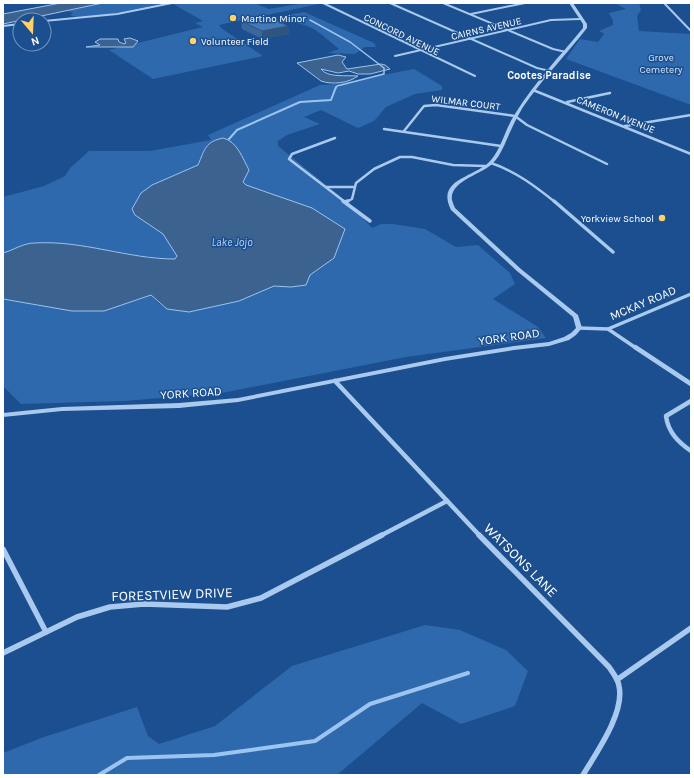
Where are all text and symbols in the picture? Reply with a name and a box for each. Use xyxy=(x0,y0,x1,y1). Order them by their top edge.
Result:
street label: CONCORD AVENUE xyxy=(362,11,441,58)
north arrow xyxy=(12,12,52,52)
marker: Martino Minor xyxy=(228,13,238,23)
place label: Martino Minor xyxy=(241,13,306,25)
street label: CAIRNS AVENUE xyxy=(450,15,523,43)
text: N xyxy=(29,34,41,48)
marker: Volunteer Field xyxy=(188,36,198,46)
place label: Volunteer Field xyxy=(201,36,269,48)
park label: Grove Cemetery xyxy=(640,52,683,76)
district label: Cootes Paradise xyxy=(507,69,591,82)
street label: WILMAR COURT xyxy=(431,93,501,113)
street label: CAMERON AVENUE xyxy=(575,94,657,136)
place label: Yorkview School xyxy=(581,213,654,225)
marker: Yorkview School xyxy=(657,213,667,223)
water label: Lake Jojo xyxy=(211,236,253,249)
street label: MCKAY ROAD xyxy=(608,283,678,323)
street label: YORK ROAD xyxy=(478,326,541,348)
street label: YORK ROAD xyxy=(160,384,222,402)
street label: WATSONS LANE xyxy=(480,520,561,601)
street label: FORESTVIEW DRIVE xyxy=(111,584,233,605)

